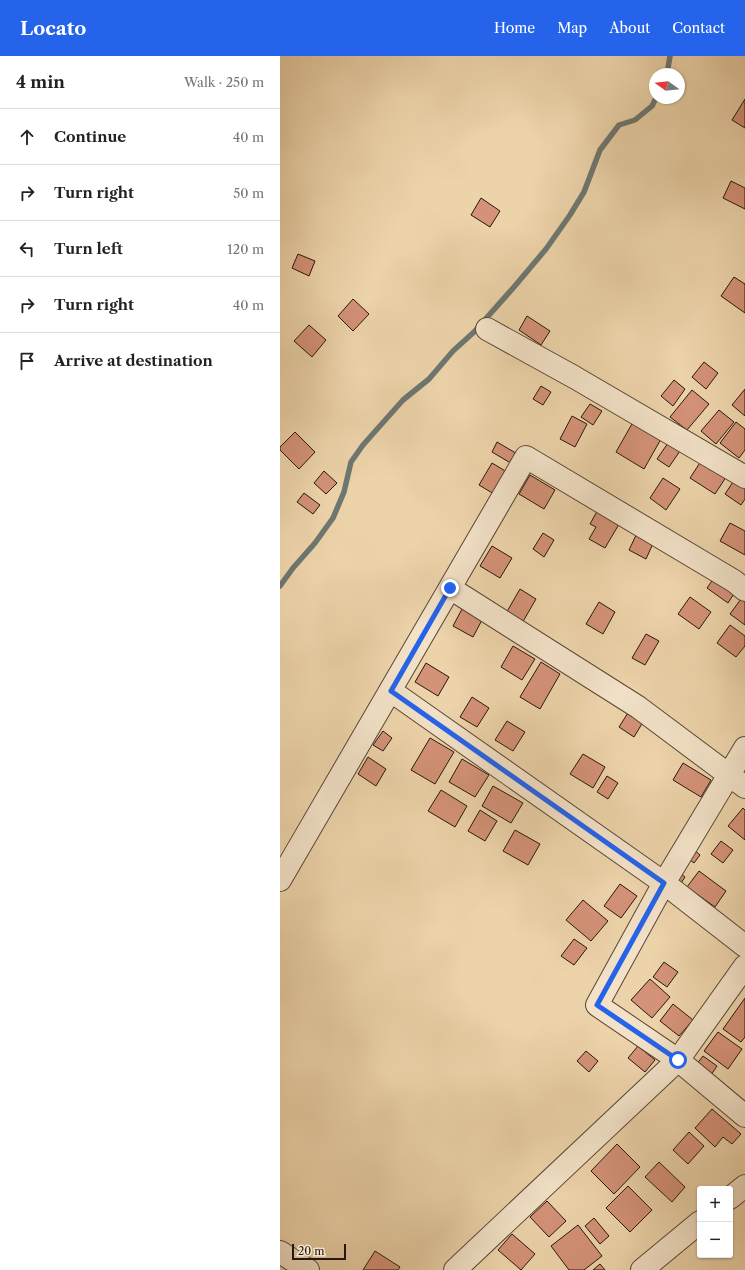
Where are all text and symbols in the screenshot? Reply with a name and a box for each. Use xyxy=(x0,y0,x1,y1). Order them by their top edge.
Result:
text: Locato xyxy=(20,17,86,40)
text: Home xyxy=(494,19,535,37)
text: Map xyxy=(557,19,587,37)
text: About xyxy=(609,19,650,37)
text: Contact xyxy=(672,19,725,37)
north arrow xyxy=(649,68,685,104)
text: 4 min xyxy=(16,72,65,92)
text: Walk · 250 m xyxy=(184,74,264,90)
icon: ahead xyxy=(16,126,38,148)
text: Continue xyxy=(54,127,126,146)
text: 40 m xyxy=(233,129,264,145)
icon: right xyxy=(16,182,38,204)
text: Turn right xyxy=(54,183,134,202)
text: 50 m xyxy=(233,185,264,201)
icon: left xyxy=(16,238,38,260)
text: Turn left xyxy=(54,239,123,258)
text: 120 m xyxy=(227,241,264,257)
icon: right xyxy=(16,294,38,316)
text: Turn right xyxy=(54,295,134,314)
text: 40 m xyxy=(233,297,264,313)
icon: arrive xyxy=(16,350,38,372)
text: Arrive at destination xyxy=(54,351,213,370)
route end xyxy=(441,579,459,597)
route start xyxy=(669,1051,687,1069)
map controls xyxy=(697,1186,733,1258)
button: + xyxy=(697,1186,733,1222)
button: − xyxy=(697,1222,733,1258)
scale bar xyxy=(292,1242,346,1261)
text: 20 m xyxy=(298,1244,324,1258)

